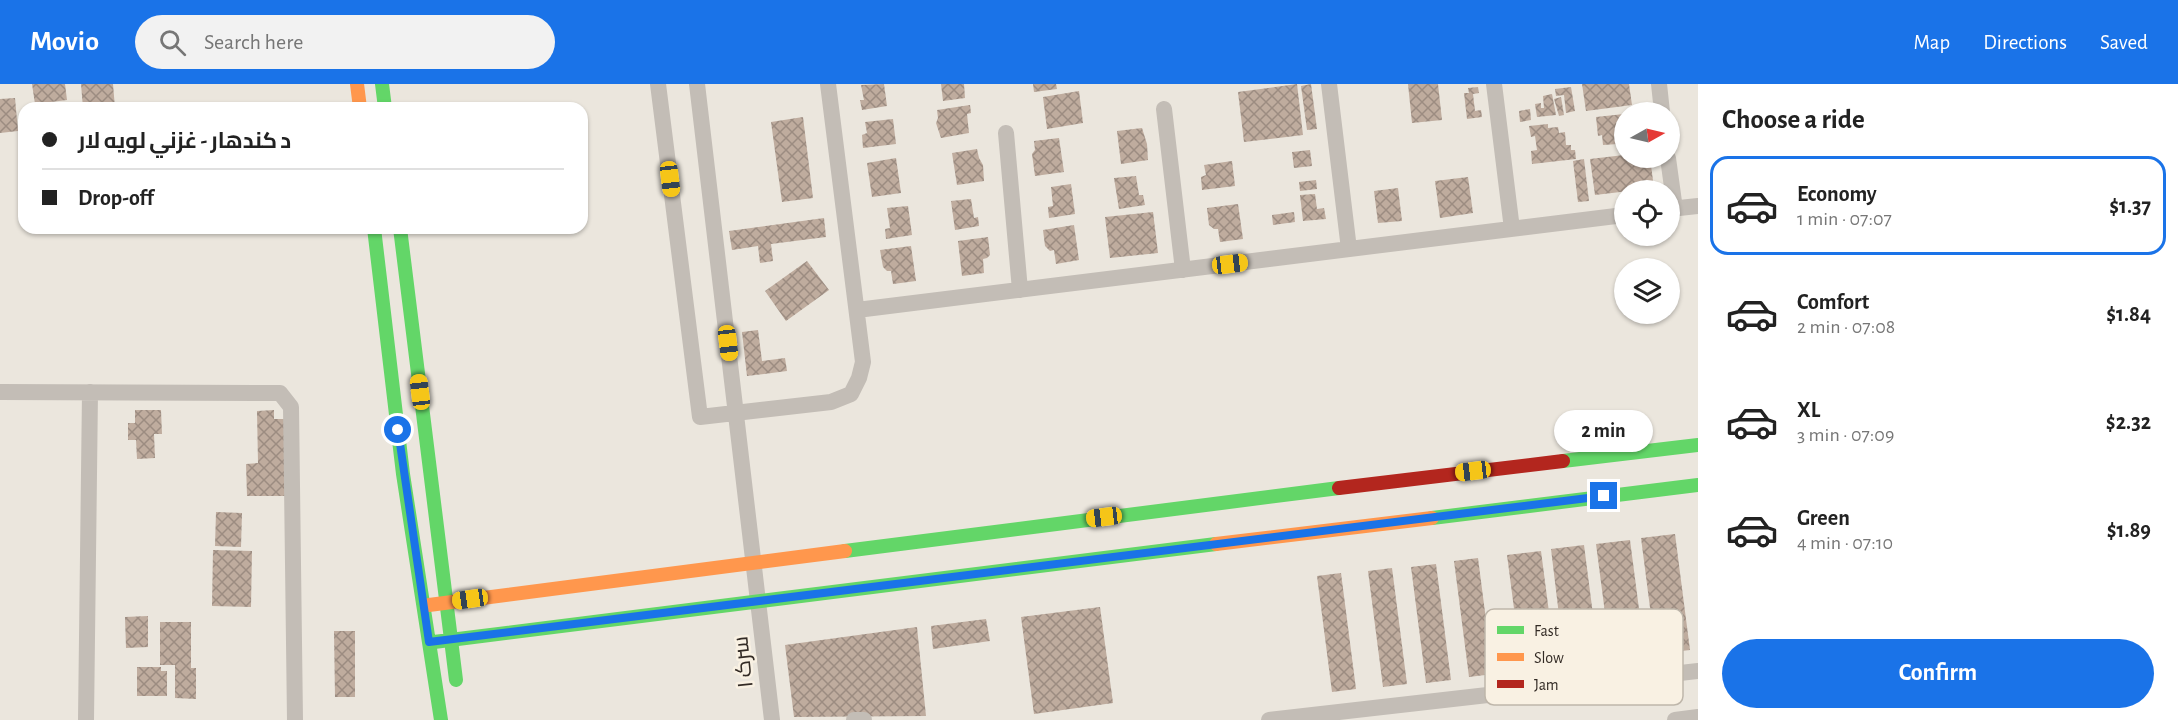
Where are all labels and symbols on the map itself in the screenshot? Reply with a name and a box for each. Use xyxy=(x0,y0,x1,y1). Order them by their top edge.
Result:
north arrow xyxy=(1614,102,1680,168)
car xyxy=(659,160,681,198)
car xyxy=(1211,253,1249,275)
car xyxy=(717,324,739,362)
car xyxy=(409,373,431,411)
callout: 2 min xyxy=(1554,409,1654,451)
route start xyxy=(384,416,411,443)
car xyxy=(1454,460,1492,482)
route end xyxy=(1590,482,1617,509)
car xyxy=(1085,506,1123,528)
car xyxy=(451,588,489,610)
legend xyxy=(1485,609,1683,705)
text: Fast xyxy=(1534,623,1559,639)
street label: سرک ۱ xyxy=(729,635,758,689)
text: Slow xyxy=(1534,650,1564,666)
text: Jam xyxy=(1534,677,1559,693)

